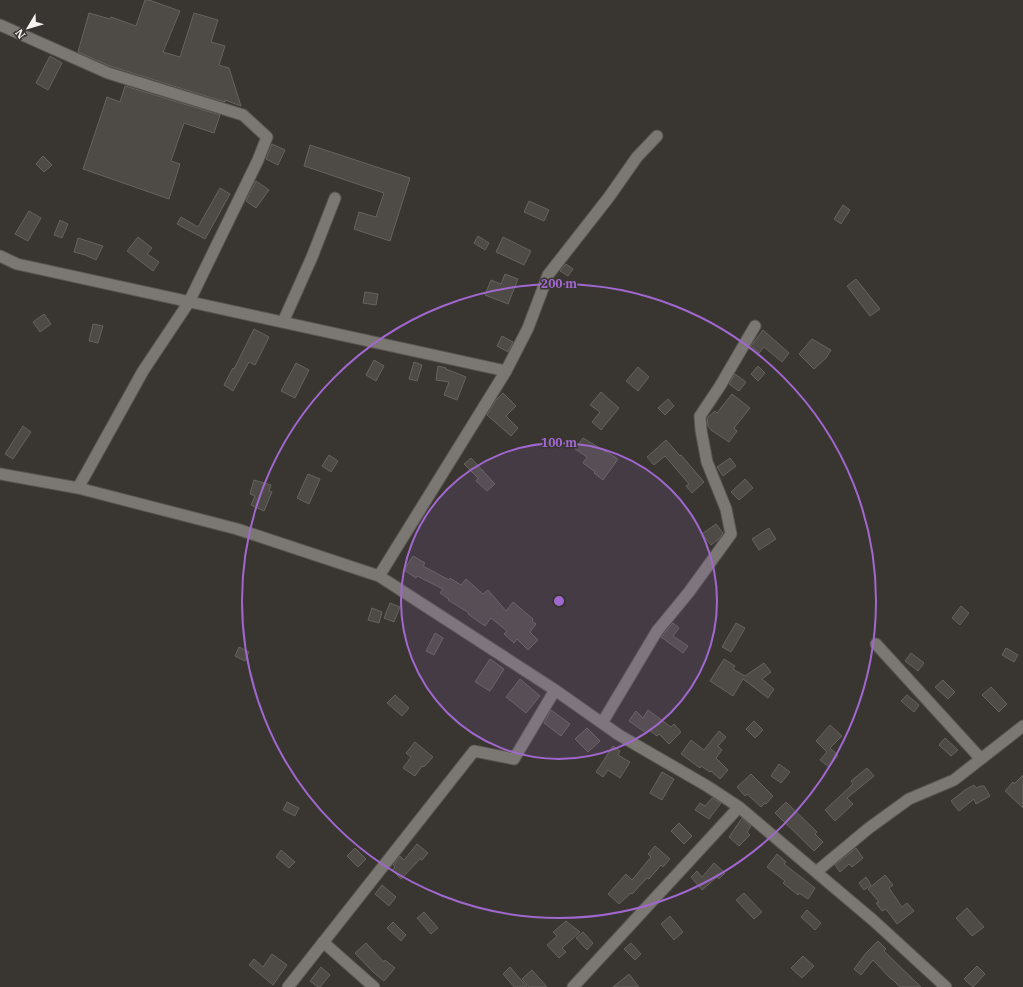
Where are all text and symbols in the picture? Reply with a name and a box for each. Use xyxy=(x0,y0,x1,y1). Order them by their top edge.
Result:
north arrow xyxy=(8,8,48,48)
text: N xyxy=(12,26,28,42)
text: 200 m xyxy=(541,276,577,291)
text: 100 m xyxy=(541,435,577,450)
centre of rings xyxy=(552,594,566,608)

